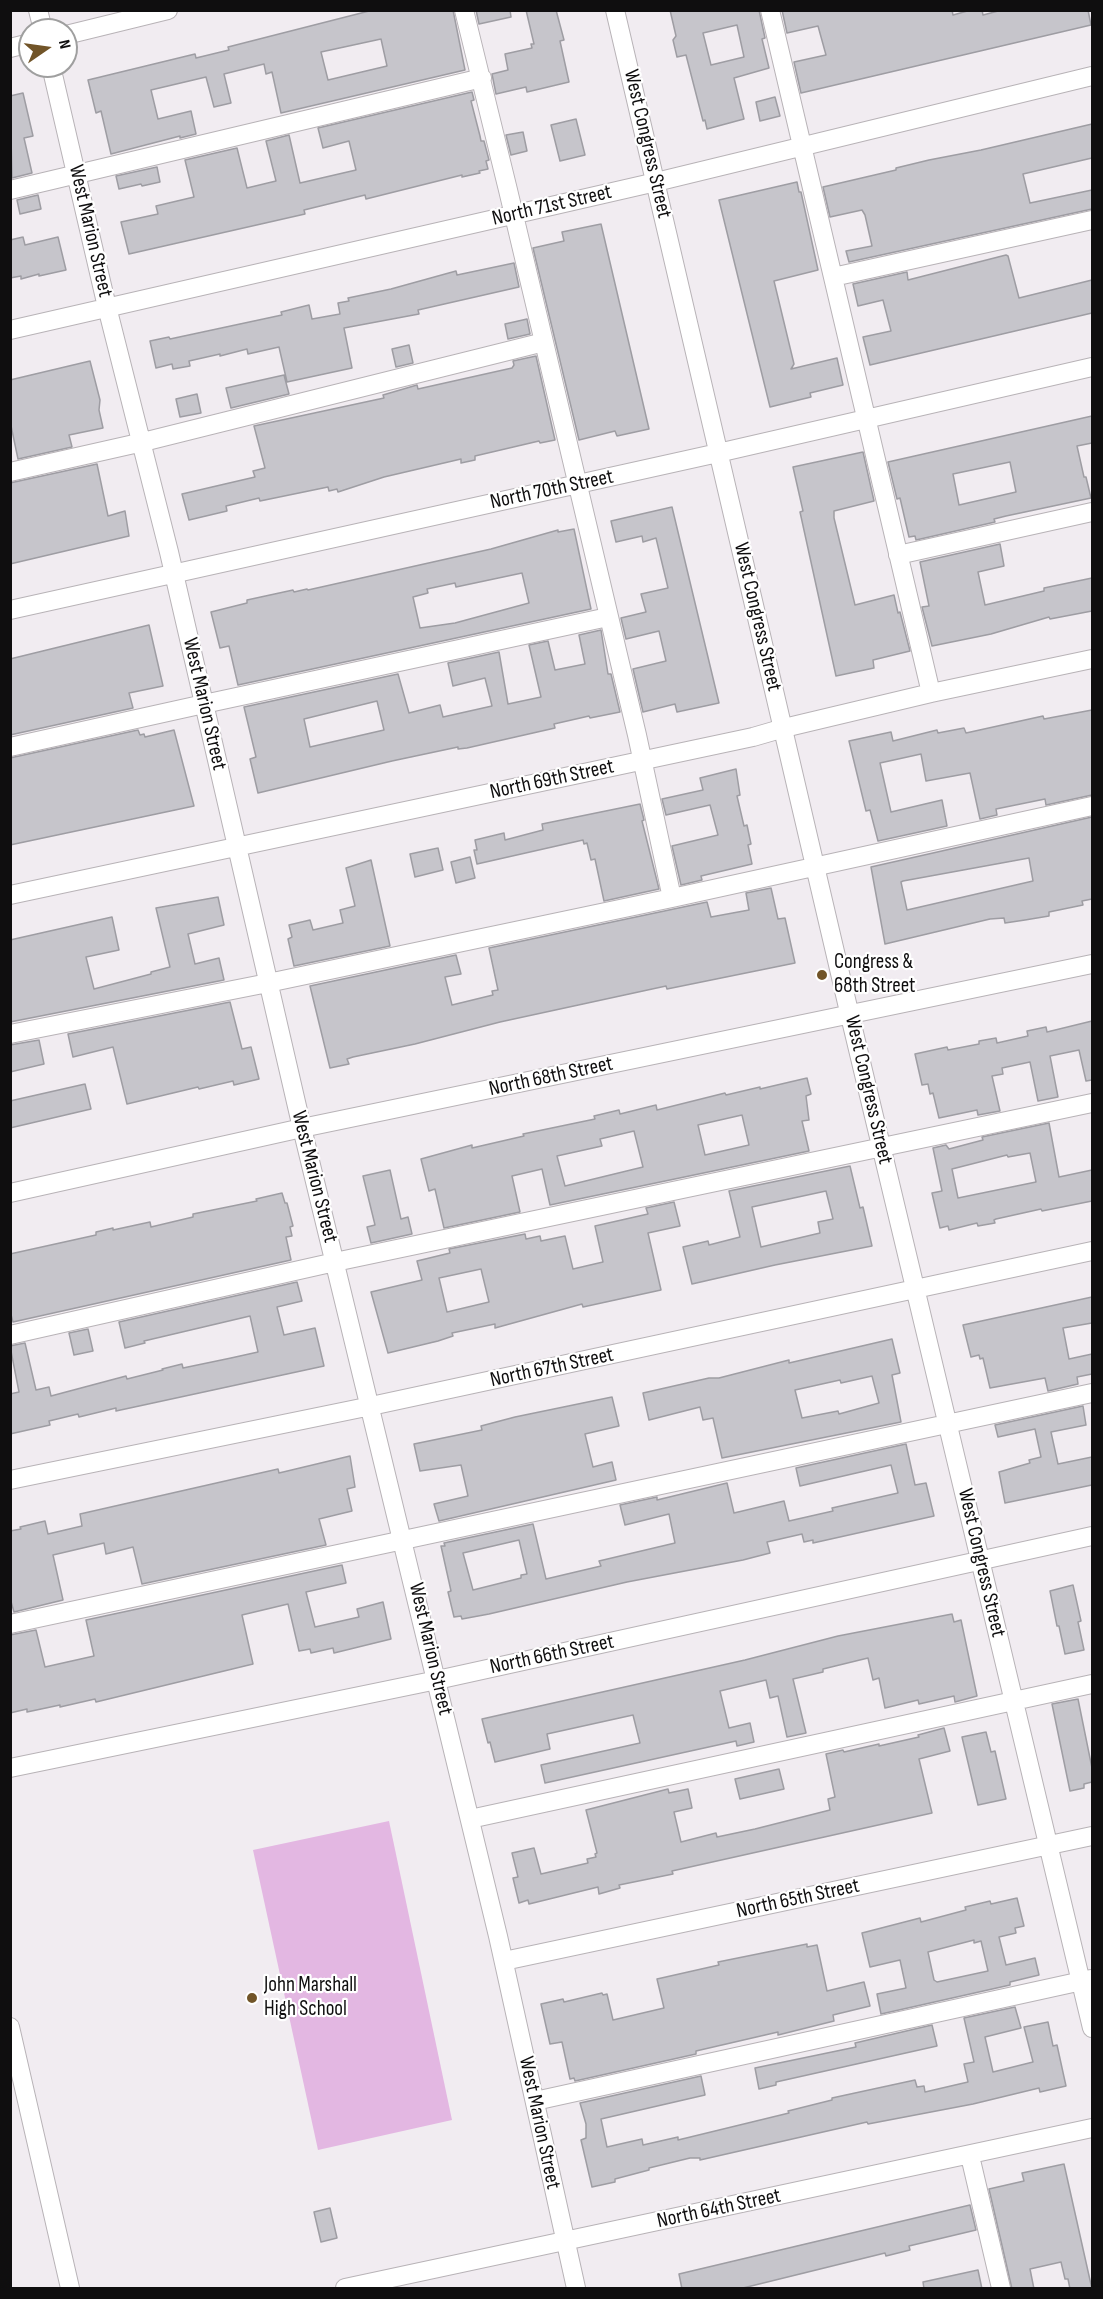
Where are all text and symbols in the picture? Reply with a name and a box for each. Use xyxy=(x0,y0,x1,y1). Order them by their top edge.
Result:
north arrow xyxy=(18,18,78,78)
text: N xyxy=(54,38,74,51)
street label: West Congress Street xyxy=(618,67,676,221)
street label: West Marion Street xyxy=(63,162,117,300)
street label: North 71st Street xyxy=(490,180,614,232)
street label: North 70th Street xyxy=(488,465,616,515)
street label: West Congress Street xyxy=(728,540,786,694)
street label: West Marion Street xyxy=(177,635,231,773)
street label: North 69th Street xyxy=(488,755,616,805)
place label: Congress & 68th Street xyxy=(834,950,915,1000)
marker: Congress & 68th Street xyxy=(815,968,829,982)
street label: West Congress Street xyxy=(839,1013,897,1167)
street label: North 68th Street xyxy=(487,1052,615,1102)
street label: West Marion Street xyxy=(285,1109,343,1245)
street label: North 67th Street xyxy=(488,1343,616,1393)
street label: West Congress Street xyxy=(952,1486,1010,1640)
street label: West Marion Street xyxy=(403,1580,457,1718)
street label: North 66th Street xyxy=(488,1630,616,1680)
street label: North 65th Street xyxy=(734,1874,862,1924)
place label: John Marshall High School xyxy=(264,1973,357,2023)
marker: John Marshall High School xyxy=(245,1991,259,2005)
street label: West Marion Street xyxy=(513,2054,565,2192)
street label: North 64th Street xyxy=(655,2184,783,2234)

